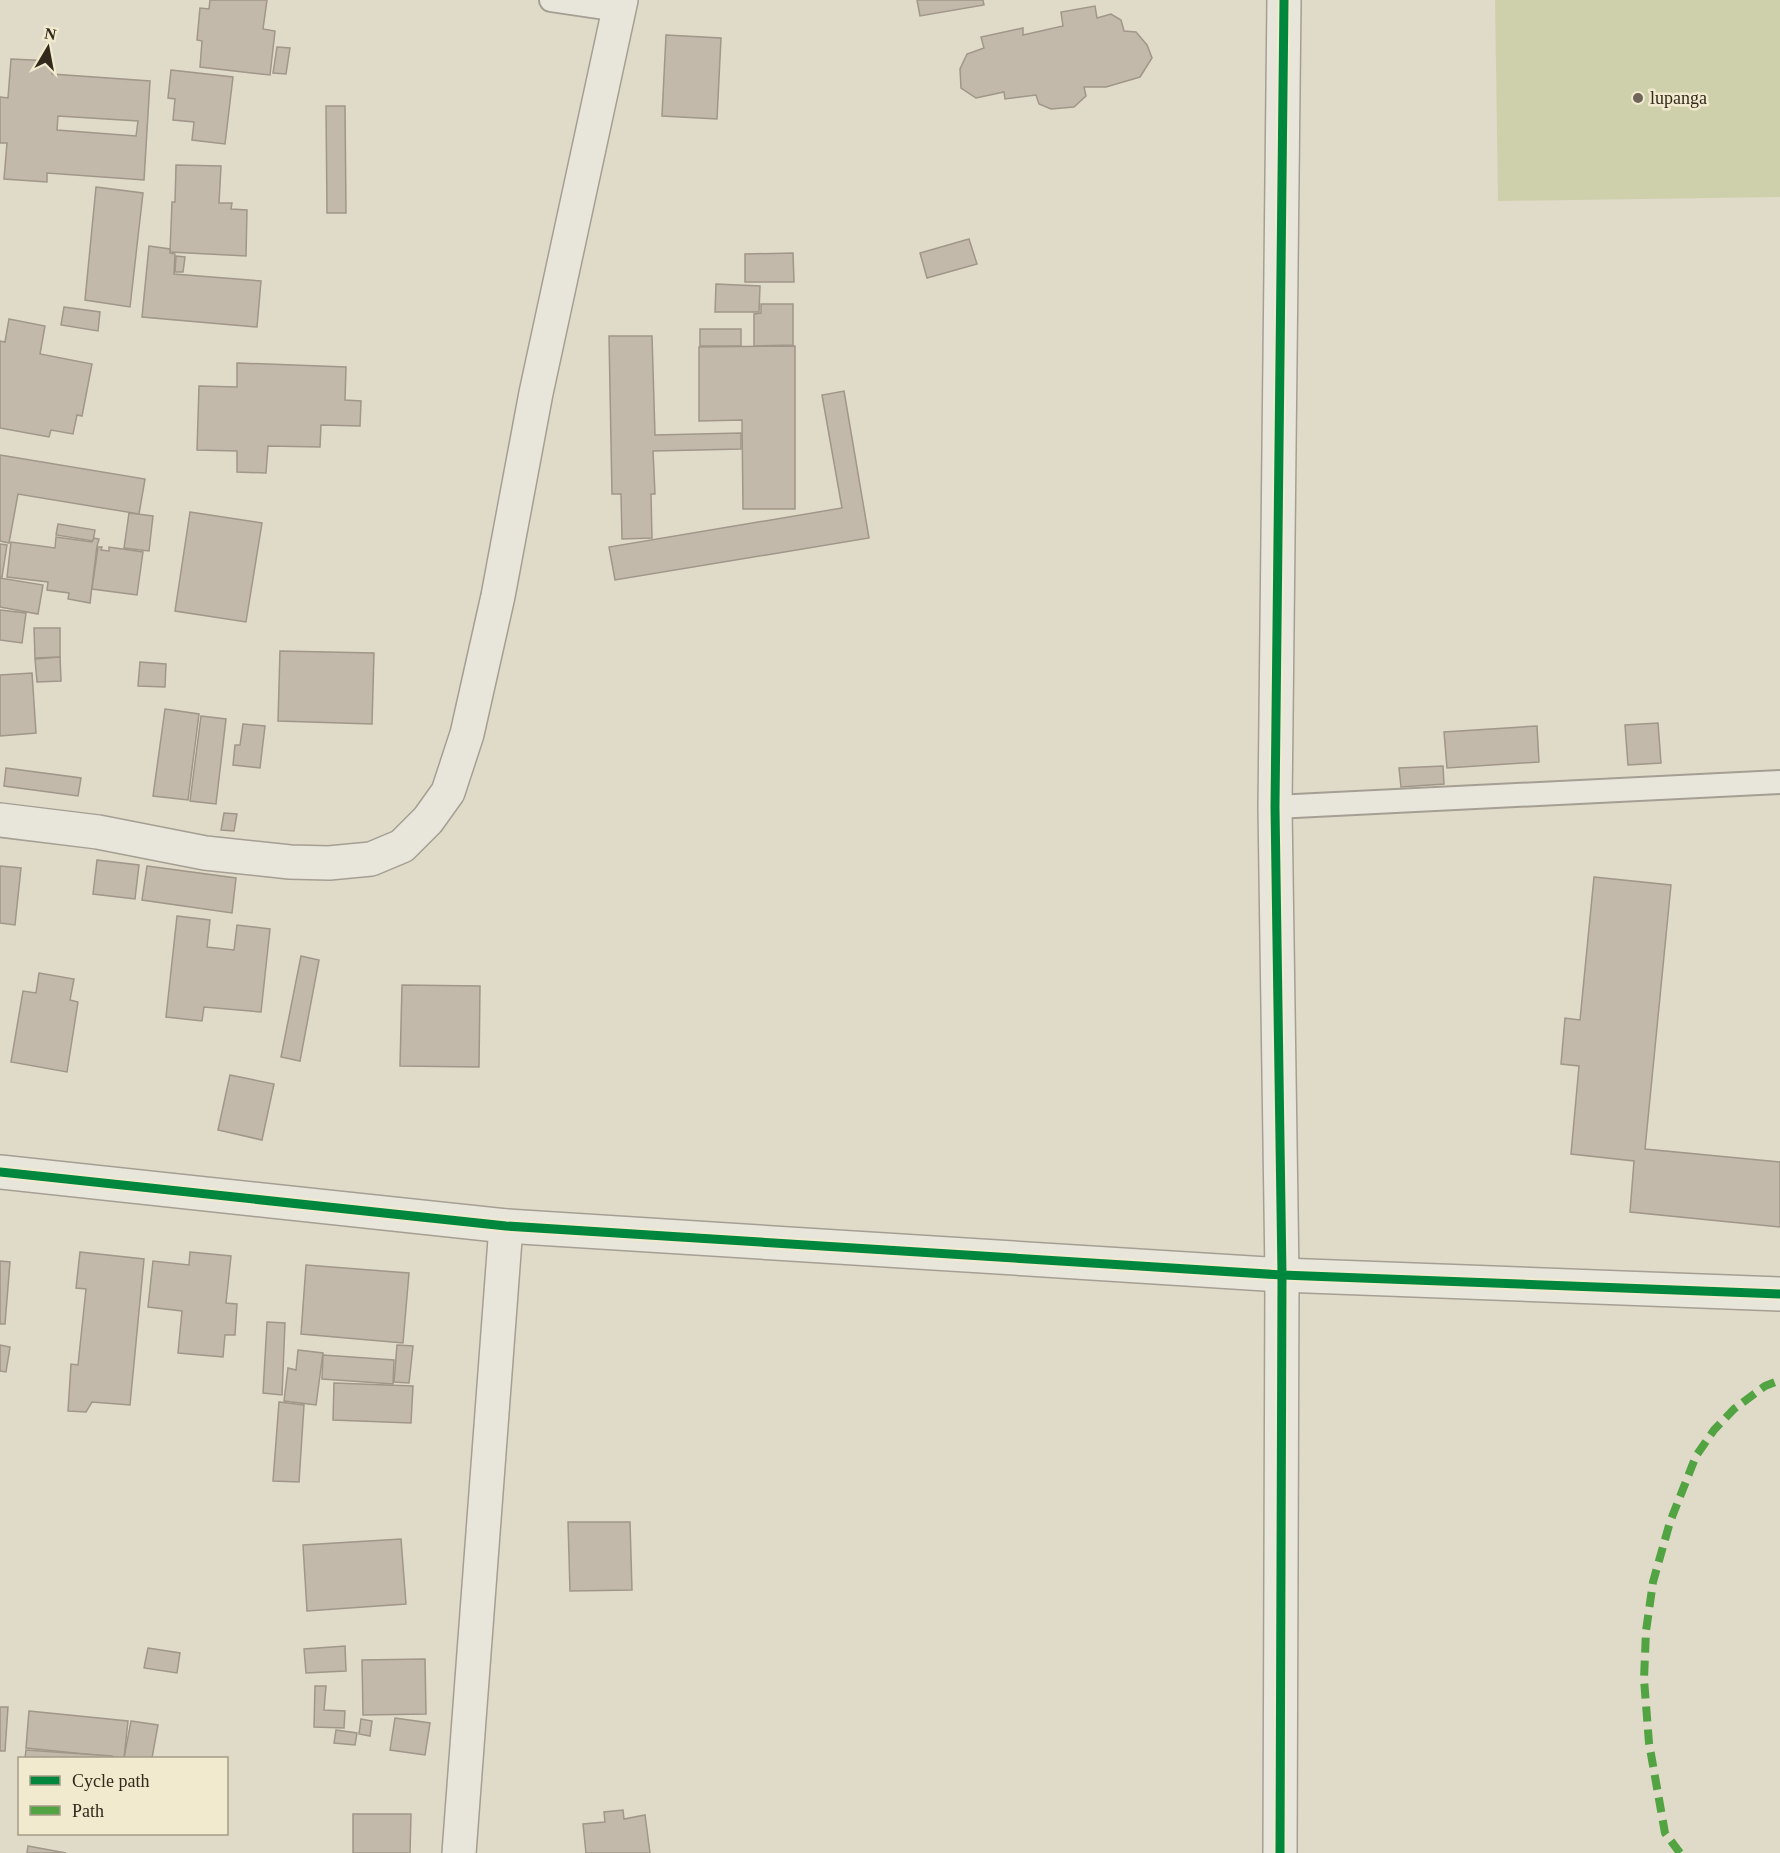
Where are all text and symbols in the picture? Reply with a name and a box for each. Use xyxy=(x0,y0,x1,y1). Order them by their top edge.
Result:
north arrow xyxy=(18,18,78,78)
text: N xyxy=(43,24,58,43)
place label: lupanga xyxy=(1650,88,1707,108)
marker: lupanga xyxy=(1631,91,1645,105)
legend xyxy=(18,1757,228,1835)
text: Cycle path xyxy=(72,1771,149,1791)
text: Path xyxy=(72,1801,104,1821)

